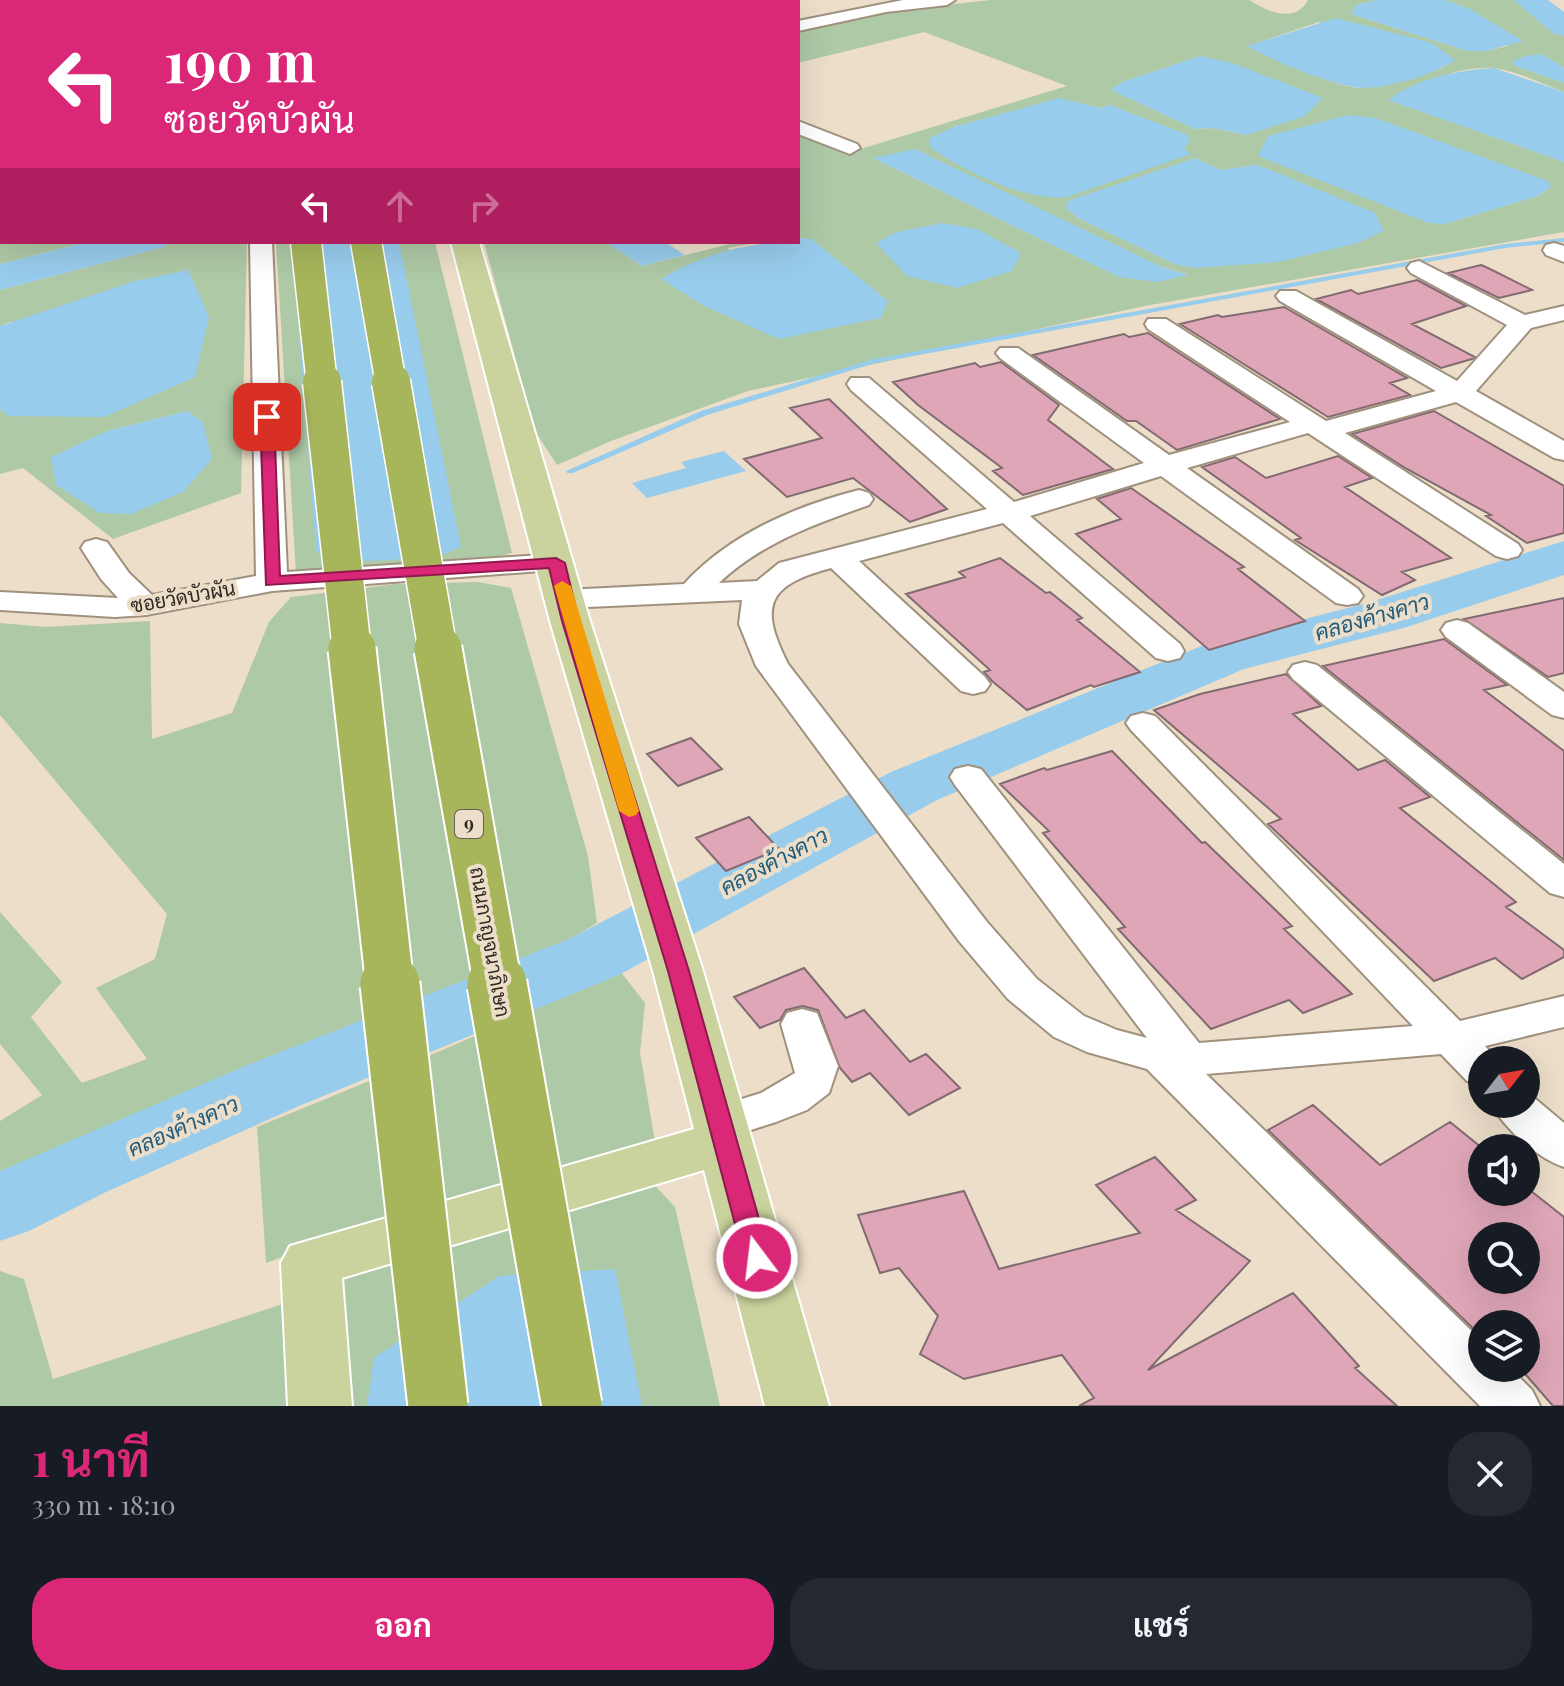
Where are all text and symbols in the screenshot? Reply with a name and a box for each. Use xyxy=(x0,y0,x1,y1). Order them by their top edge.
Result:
text: 190 m xyxy=(164,22,316,97)
icon: left xyxy=(32,32,136,136)
text: ซอยวัดบัวผัน xyxy=(164,94,355,142)
icon: left xyxy=(294,184,338,228)
icon: ahead xyxy=(378,184,422,228)
icon: right xyxy=(462,184,506,228)
pin xyxy=(233,383,301,451)
icon: arrive xyxy=(245,395,289,439)
street label: ซอยวัดบัวผัน xyxy=(128,573,237,618)
water label: คลองค้างคาว xyxy=(1311,585,1433,647)
road number: 9 xyxy=(455,810,483,838)
water label: คลองค้างคาว xyxy=(714,819,833,901)
street label: ถนนกาญจนาภิเษก xyxy=(465,865,518,1019)
north arrow xyxy=(1468,1046,1540,1118)
map controls xyxy=(1468,1046,1540,1382)
water label: คลองค้างคาว xyxy=(123,1087,243,1163)
button: sound xyxy=(1468,1134,1540,1206)
position arrow xyxy=(715,1216,799,1300)
button: search xyxy=(1468,1222,1540,1294)
button: layers xyxy=(1468,1310,1540,1382)
text: 1 นาที xyxy=(32,1425,150,1489)
button: close xyxy=(1448,1432,1532,1516)
text: 330 m · 18:10 xyxy=(32,1487,176,1522)
button: ออก xyxy=(32,1578,774,1670)
button: แชร์ xyxy=(790,1578,1532,1670)

